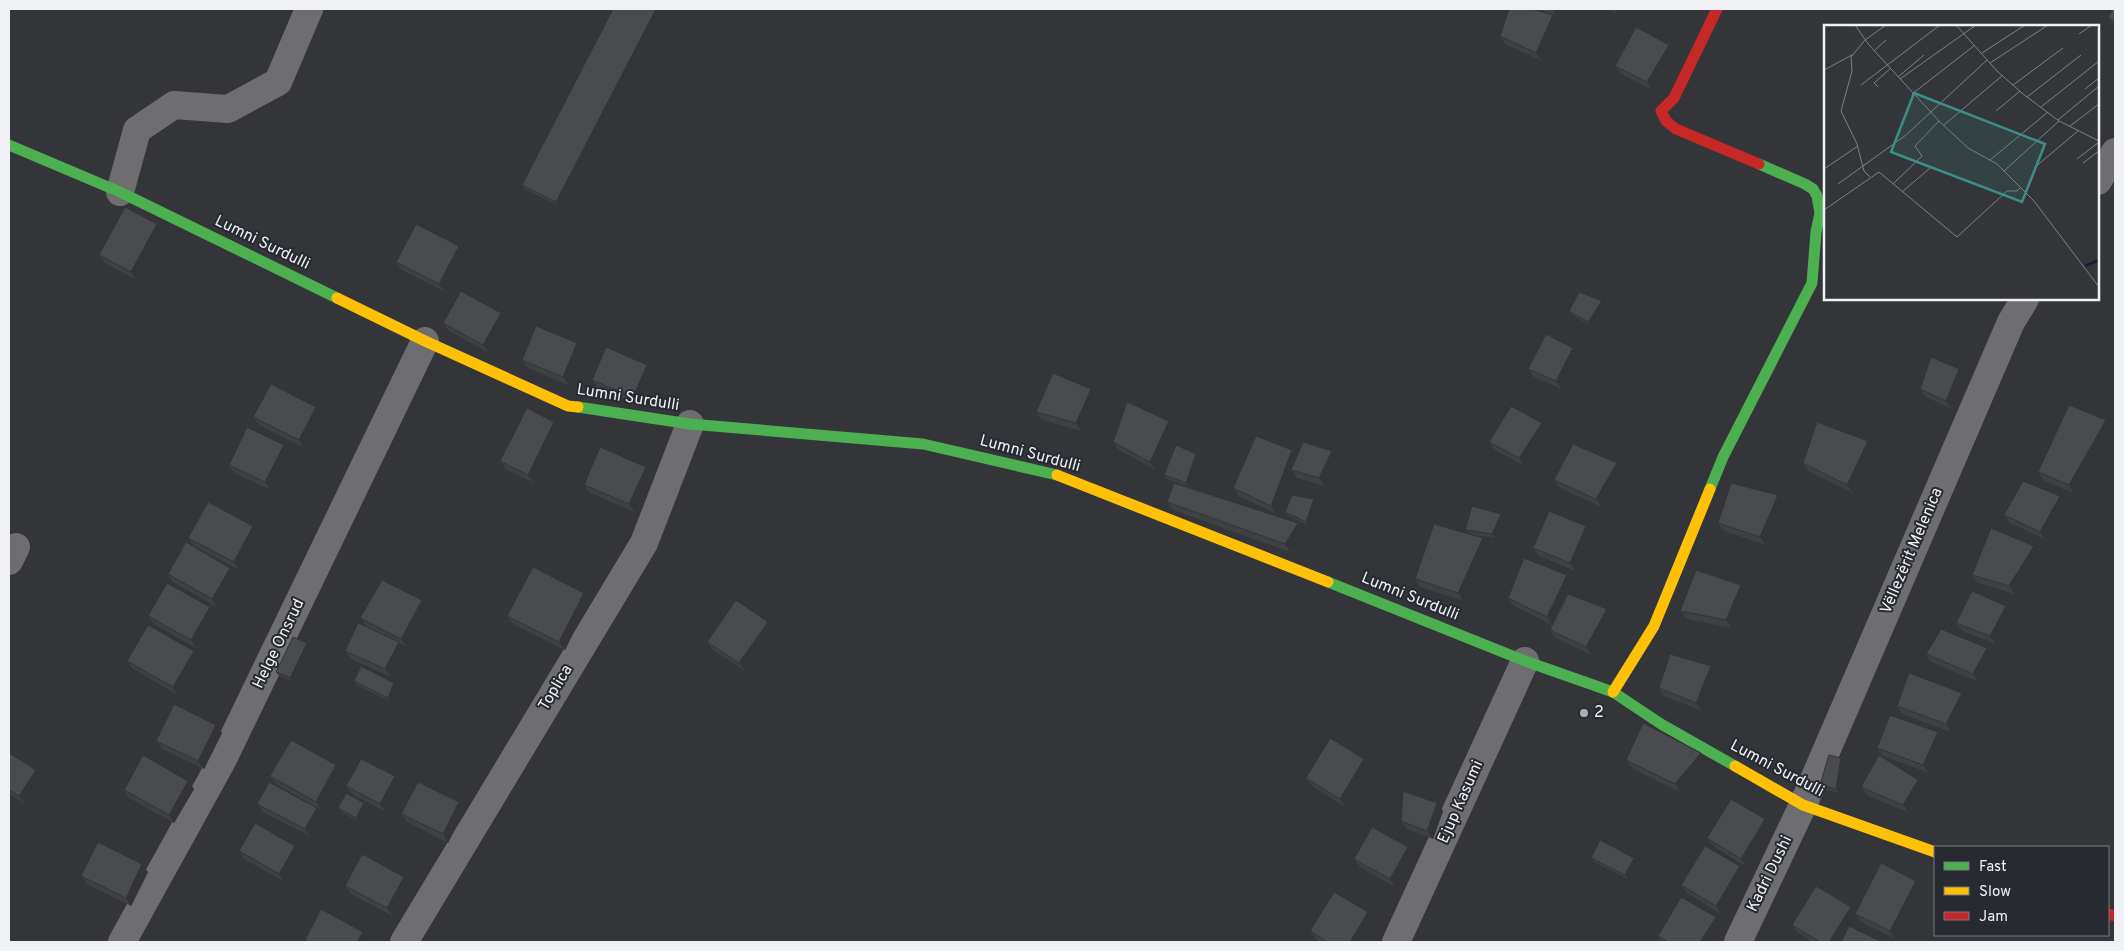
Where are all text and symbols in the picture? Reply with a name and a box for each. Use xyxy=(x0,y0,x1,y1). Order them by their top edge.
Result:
inset map xyxy=(1824,25,2099,300)
street label: Lumni Surdulli xyxy=(211,211,313,275)
street label: Lumni Surdulli xyxy=(575,380,681,416)
street label: Lumni Surdulli xyxy=(977,431,1083,477)
street label: Vëllezërit Melenica xyxy=(1876,485,1948,617)
street label: Lumni Surdulli xyxy=(1358,568,1462,626)
street label: Helge Onsrud xyxy=(249,596,309,692)
street label: Toplica xyxy=(534,661,578,715)
place label: 2 xyxy=(1594,703,1604,723)
marker: 2 xyxy=(1578,707,1590,719)
street label: Lumni Surdulli xyxy=(1727,736,1827,802)
street label: Ejup Kasumi xyxy=(1434,757,1488,847)
street label: Kadri Dushi xyxy=(1743,833,1797,915)
legend xyxy=(1934,846,2109,936)
text: Fast xyxy=(1979,858,2007,877)
text: Slow xyxy=(1979,883,2011,902)
text: Jam xyxy=(1979,908,2008,927)

